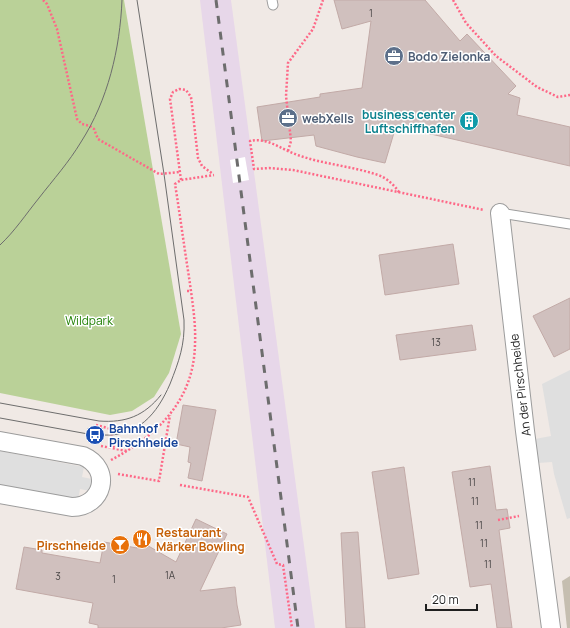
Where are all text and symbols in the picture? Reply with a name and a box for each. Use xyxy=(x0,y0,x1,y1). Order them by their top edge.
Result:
house number: 1 xyxy=(369,6,373,20)
office icon: Bodo Zielonka xyxy=(383,45,405,67)
place label: Bodo Zielonka xyxy=(408,48,491,65)
place label: business center Luftschiffhafen xyxy=(362,106,455,137)
office icon: webXells xyxy=(277,107,299,129)
place label: webXells xyxy=(302,110,354,127)
building icon: business center Luftschiffhafen xyxy=(458,110,480,132)
park label: Wildpark xyxy=(65,312,114,329)
street label: An der Pirschheide xyxy=(505,333,535,437)
house number: 13 xyxy=(431,335,441,349)
place label: Bahnhof Pirschheide xyxy=(109,420,178,451)
bus stop icon: Bahnhof Pirschheide xyxy=(84,424,106,446)
house number: 11 xyxy=(468,475,476,489)
house number: 11 xyxy=(471,494,479,508)
house number: 11 xyxy=(475,518,483,532)
place label: Restaurant Märker Bowling xyxy=(156,524,245,555)
restaurant icon: Restaurant Märker Bowling xyxy=(131,528,153,550)
bar icon: Pirschheide xyxy=(109,534,131,556)
house number: 11 xyxy=(480,536,488,550)
place label: Pirschheide xyxy=(37,537,106,554)
house number: 11 xyxy=(484,557,492,571)
house number: 1A xyxy=(165,568,176,582)
house number: 3 xyxy=(55,569,61,583)
house number: 1 xyxy=(112,572,116,586)
scale bar xyxy=(426,586,477,612)
text: 20 m xyxy=(432,591,459,608)

